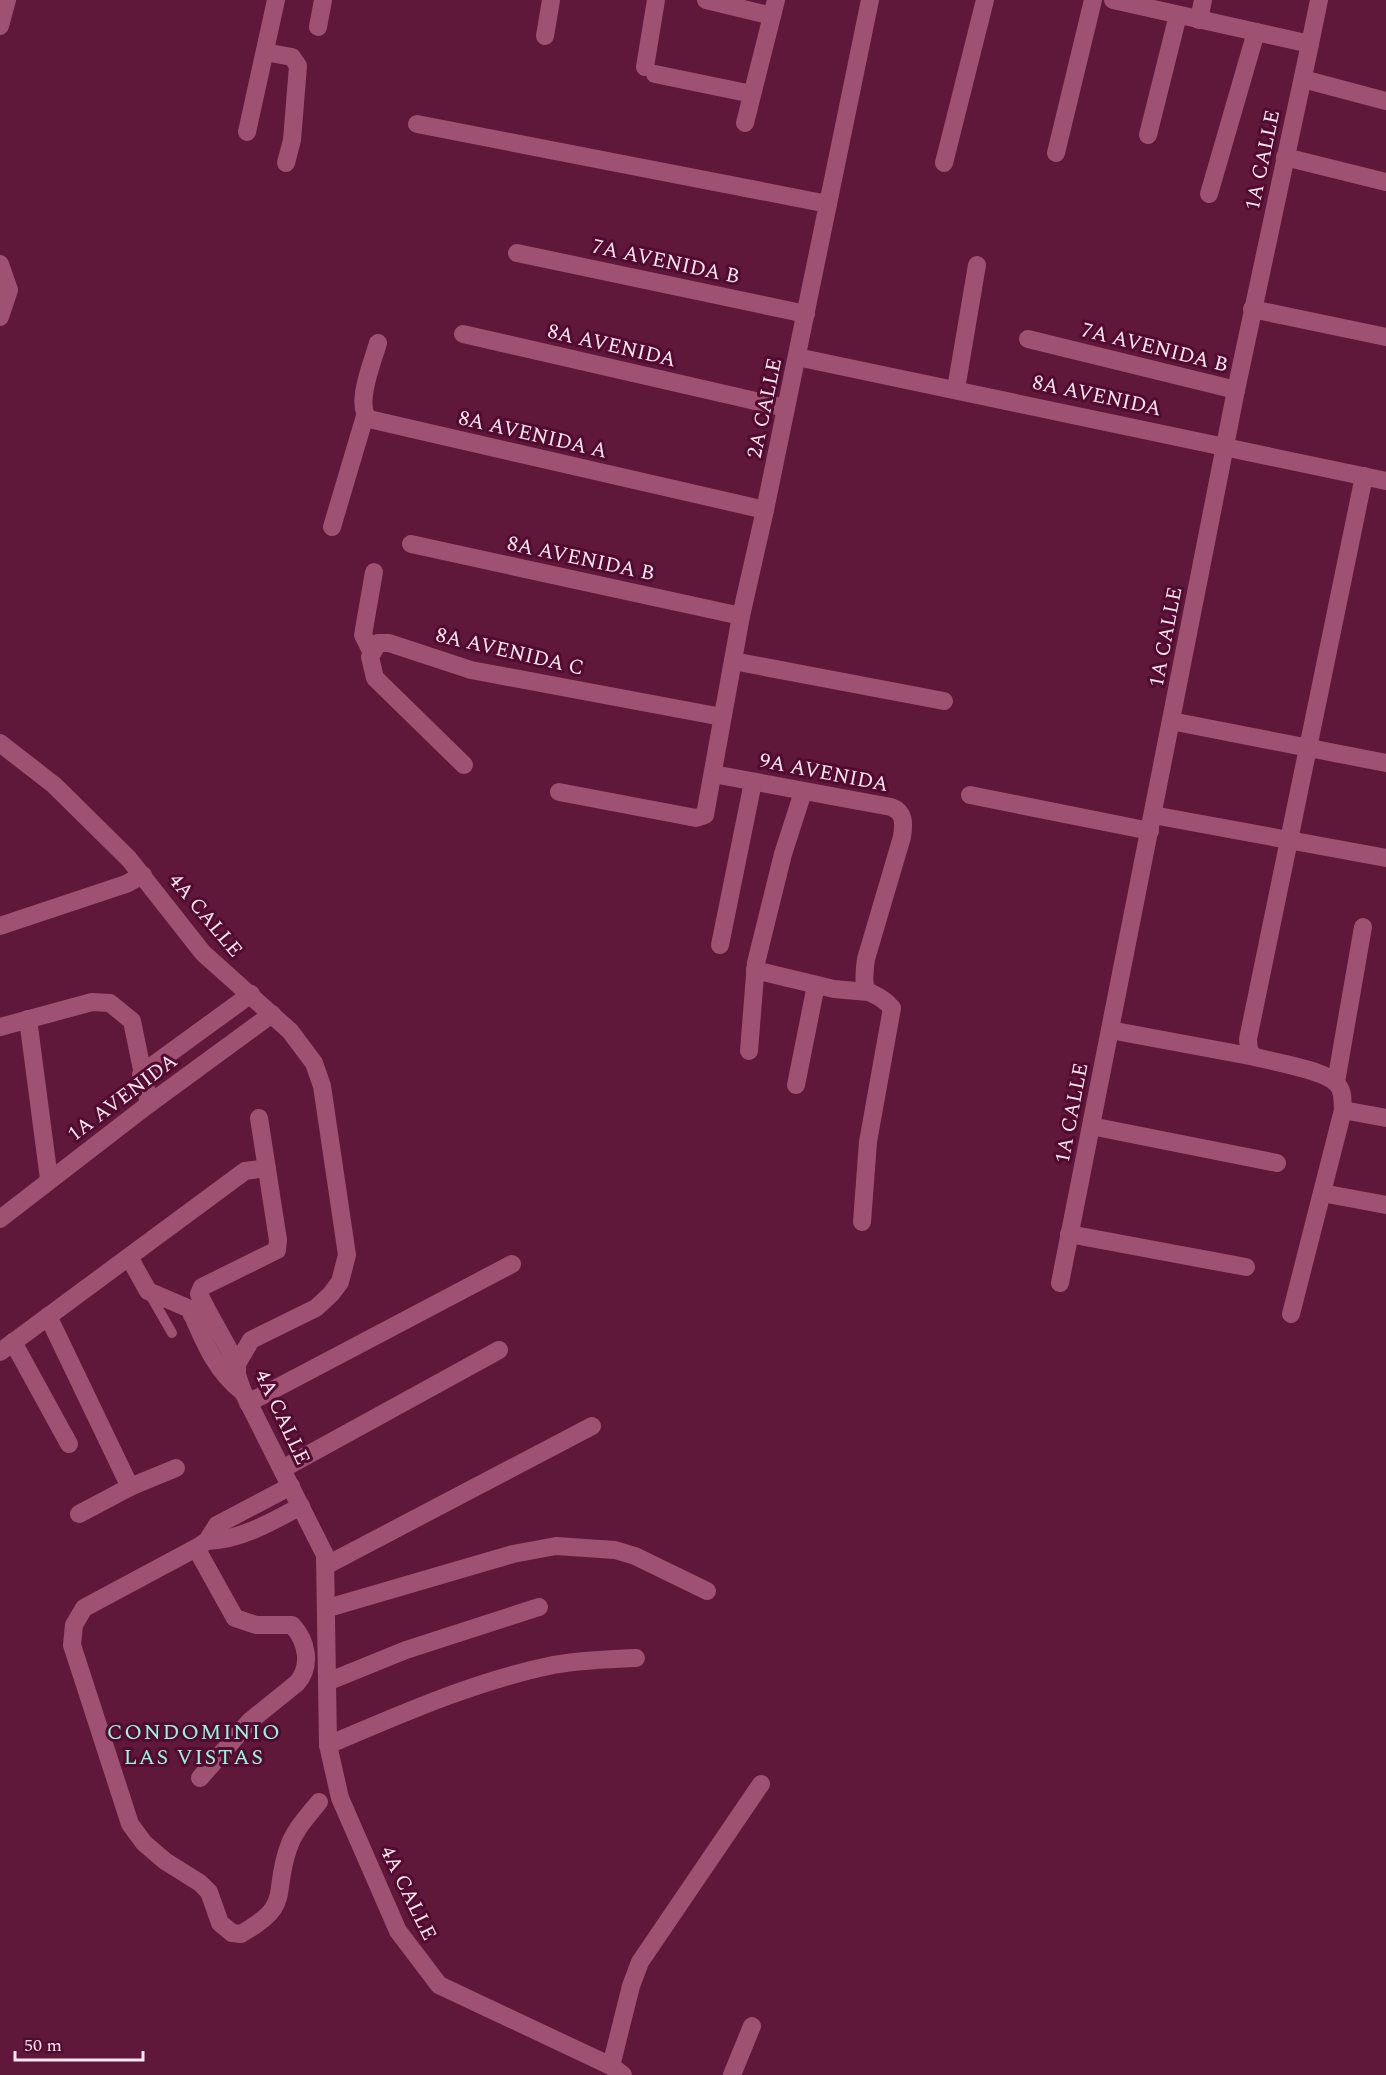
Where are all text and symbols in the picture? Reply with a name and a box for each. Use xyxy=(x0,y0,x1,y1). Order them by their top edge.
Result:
street label: 1A CALLE xyxy=(1237,107,1289,213)
street label: 7A AVENIDA B xyxy=(589,231,742,293)
street label: 7A AVENIDA B xyxy=(1078,314,1231,382)
street label: 8A AVENIDA xyxy=(544,316,679,376)
street label: 2A CALLE xyxy=(739,355,791,461)
street label: 8A AVENIDA xyxy=(1029,367,1164,425)
street label: 8A AVENIDA A xyxy=(455,402,611,468)
street label: 8A AVENIDA B xyxy=(504,528,657,590)
street label: 1A CALLE xyxy=(1141,584,1191,690)
street label: 8A AVENIDA C xyxy=(432,619,587,685)
street label: 9A AVENIDA xyxy=(756,745,891,801)
street label: 4A CALLE xyxy=(160,866,250,965)
street label: 1A AVENIDA xyxy=(61,1045,185,1150)
street label: 1A CALLE xyxy=(1047,1060,1097,1166)
street label: 4A CALLE xyxy=(246,1364,318,1470)
district label: CONDOMINIO LAS VISTAS xyxy=(107,1716,281,1774)
street label: 4A CALLE xyxy=(371,1841,445,1946)
scale bar xyxy=(15,2024,142,2062)
text: 50 m xyxy=(24,2032,62,2059)

